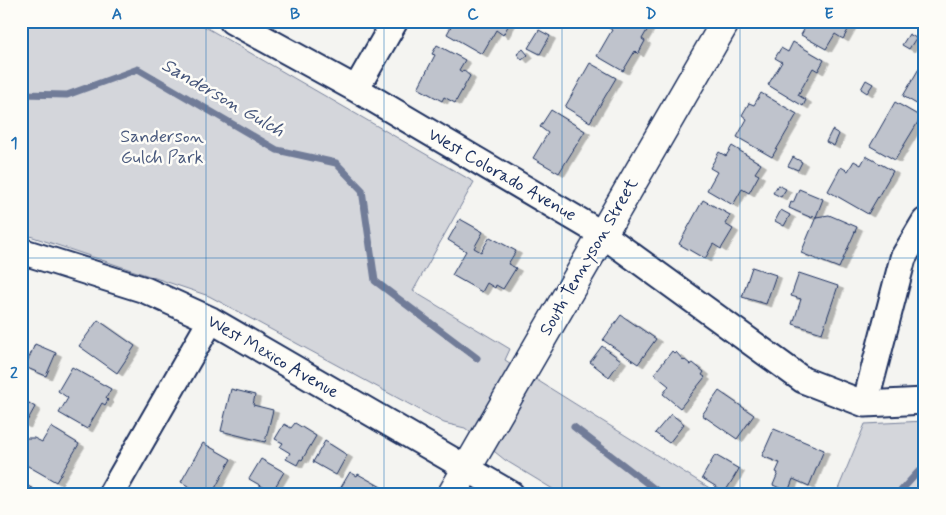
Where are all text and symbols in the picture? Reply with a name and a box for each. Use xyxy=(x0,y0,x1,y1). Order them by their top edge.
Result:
text: A xyxy=(112,4,122,25)
text: B xyxy=(290,4,300,25)
text: C xyxy=(467,4,479,25)
text: D xyxy=(645,4,657,25)
text: E xyxy=(824,4,834,25)
water label: Sanderson Gulch xyxy=(157,53,289,143)
street label: West Colorado Avenue xyxy=(423,123,581,227)
park label: Sanderson Gulch Park xyxy=(120,125,204,170)
text: 1 xyxy=(10,133,18,154)
street label: South Tennyson Street xyxy=(534,173,644,340)
street label: West Mexico Avenue xyxy=(203,309,343,405)
text: 2 xyxy=(10,363,18,384)

